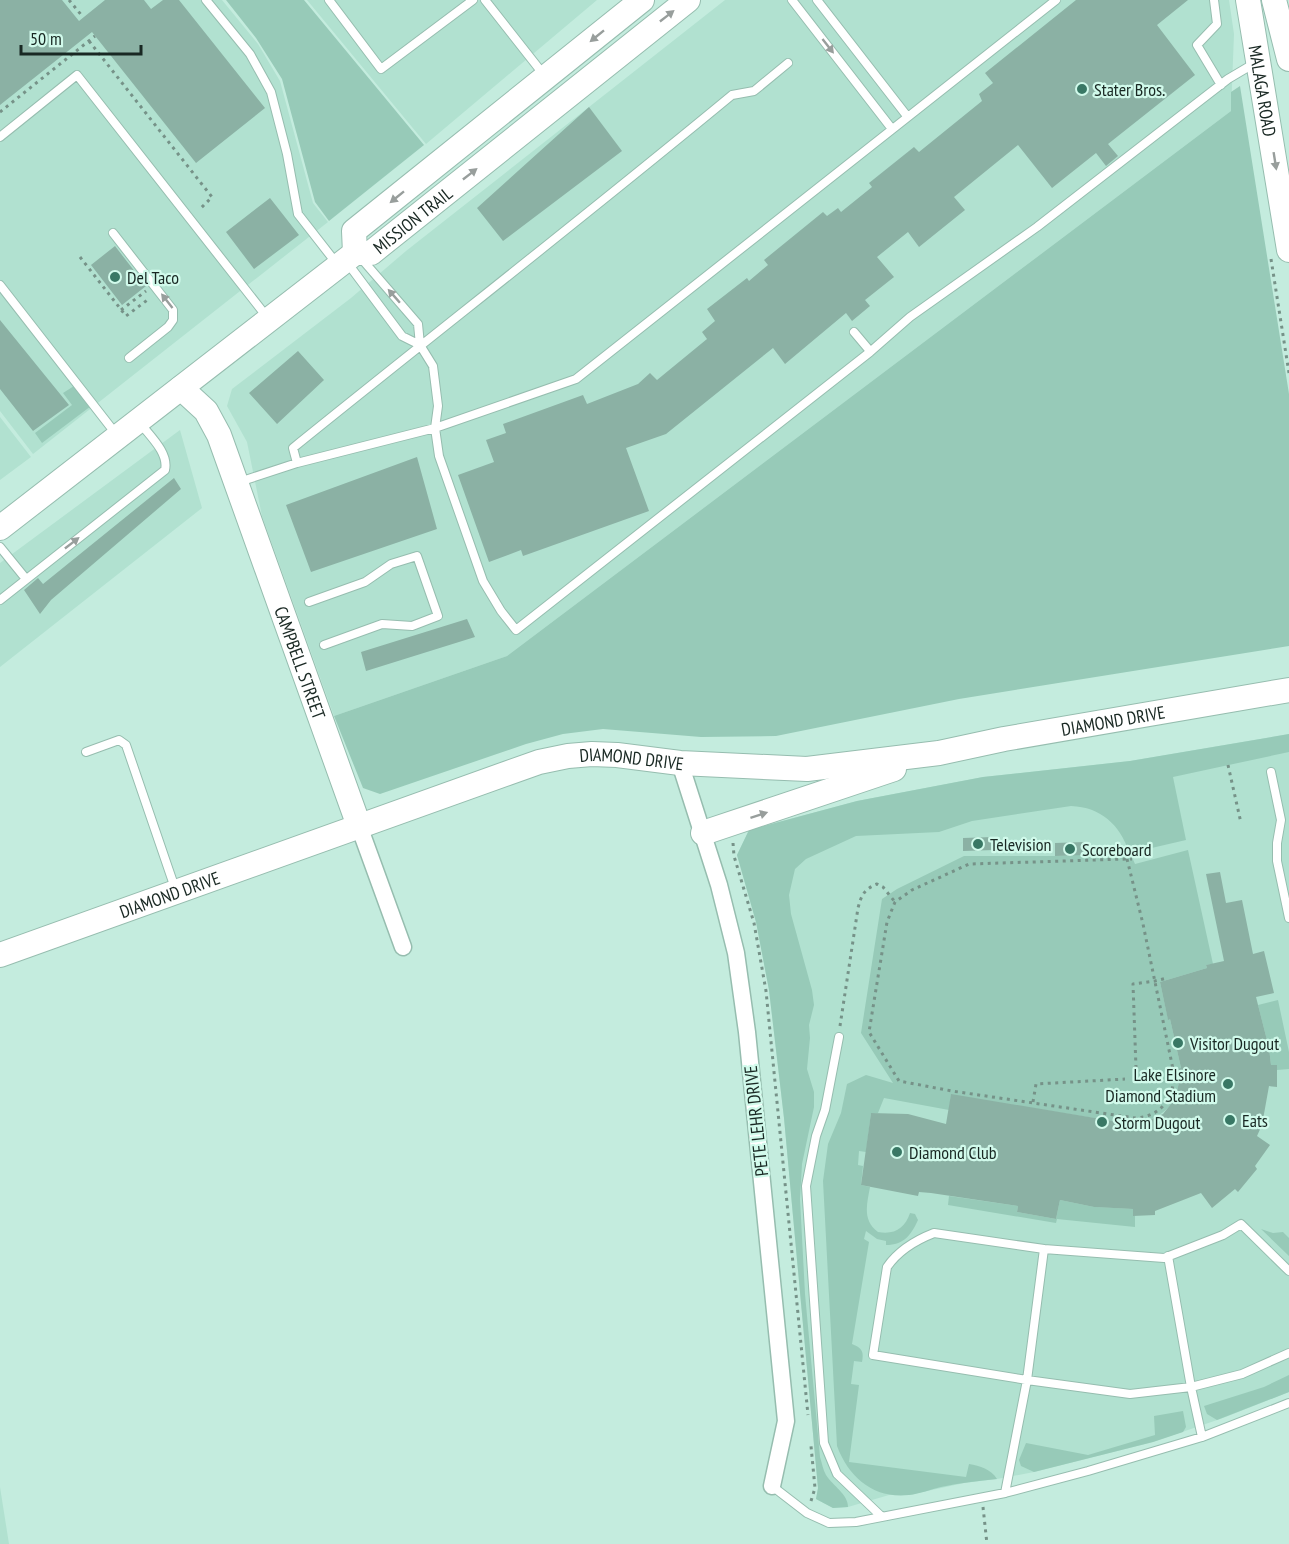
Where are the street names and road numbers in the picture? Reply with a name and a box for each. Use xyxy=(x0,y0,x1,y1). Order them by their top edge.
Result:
street label: MALAGA ROAD xyxy=(1244,44,1282,138)
street label: MISSION TRAIL xyxy=(368,181,457,258)
street label: CAMPBELL STREET xyxy=(270,603,331,722)
street label: DIAMOND DRIVE xyxy=(1059,700,1167,740)
street label: DIAMOND DRIVE xyxy=(578,742,685,775)
street label: DIAMOND DRIVE xyxy=(116,866,223,923)
street label: PETE LEHR DRIVE xyxy=(739,1065,773,1177)

